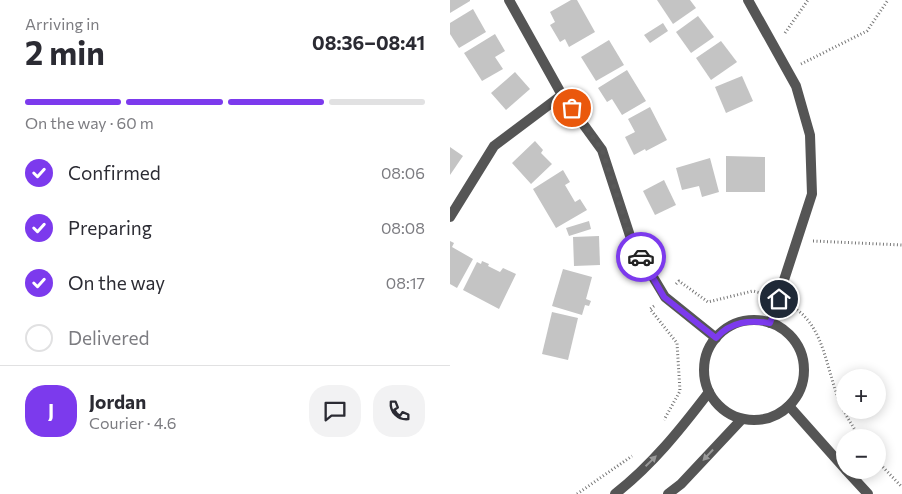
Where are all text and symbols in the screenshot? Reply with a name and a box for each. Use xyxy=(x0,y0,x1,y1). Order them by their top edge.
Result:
text: Arriving in xyxy=(25,14,99,33)
text: 08:36–08:41 xyxy=(312,31,425,54)
text: 2 min xyxy=(25,32,105,72)
pin xyxy=(551,87,593,129)
icon: bag xyxy=(558,94,586,122)
text: On the way · 60 m xyxy=(25,113,154,132)
icon: check xyxy=(25,159,53,187)
text: Confirmed xyxy=(68,161,161,184)
text: 08:06 xyxy=(381,163,425,182)
icon: check xyxy=(25,214,53,242)
text: Preparing xyxy=(68,216,152,239)
text: 08:08 xyxy=(381,218,425,237)
courier xyxy=(616,232,666,282)
icon: car xyxy=(627,243,655,271)
icon: check xyxy=(25,269,53,297)
text: On the way xyxy=(68,271,165,294)
text: 08:17 xyxy=(386,273,425,292)
pin xyxy=(758,278,800,320)
icon: home xyxy=(765,285,793,313)
text: Delivered xyxy=(68,326,149,349)
map controls xyxy=(836,369,886,479)
button: + xyxy=(836,369,886,419)
button: chat xyxy=(309,385,361,437)
button: phone xyxy=(373,385,425,437)
text: Jordan xyxy=(89,390,146,413)
text: J xyxy=(48,399,54,422)
text: Courier · 4.6 xyxy=(89,413,176,432)
button: − xyxy=(836,429,886,479)
one-way arrow xyxy=(702,448,714,460)
one-way arrow xyxy=(644,455,656,467)

